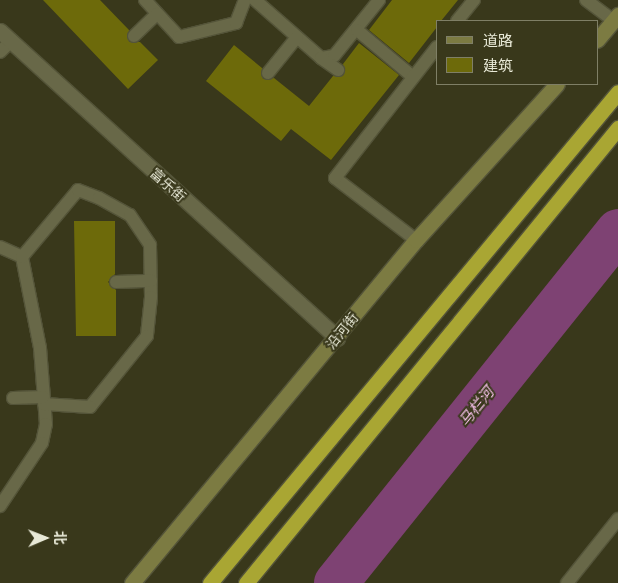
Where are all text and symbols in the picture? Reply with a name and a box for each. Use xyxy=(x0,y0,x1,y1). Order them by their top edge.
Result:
legend xyxy=(436,20,598,85)
text: 道路 xyxy=(483,32,513,50)
text: 建筑 xyxy=(483,57,513,75)
street label: 富乐街 xyxy=(147,165,189,205)
street label: 沿河街 xyxy=(322,309,362,353)
water label: 马栏河 xyxy=(456,384,498,430)
north arrow xyxy=(20,513,70,563)
text: 北 xyxy=(52,531,68,545)

